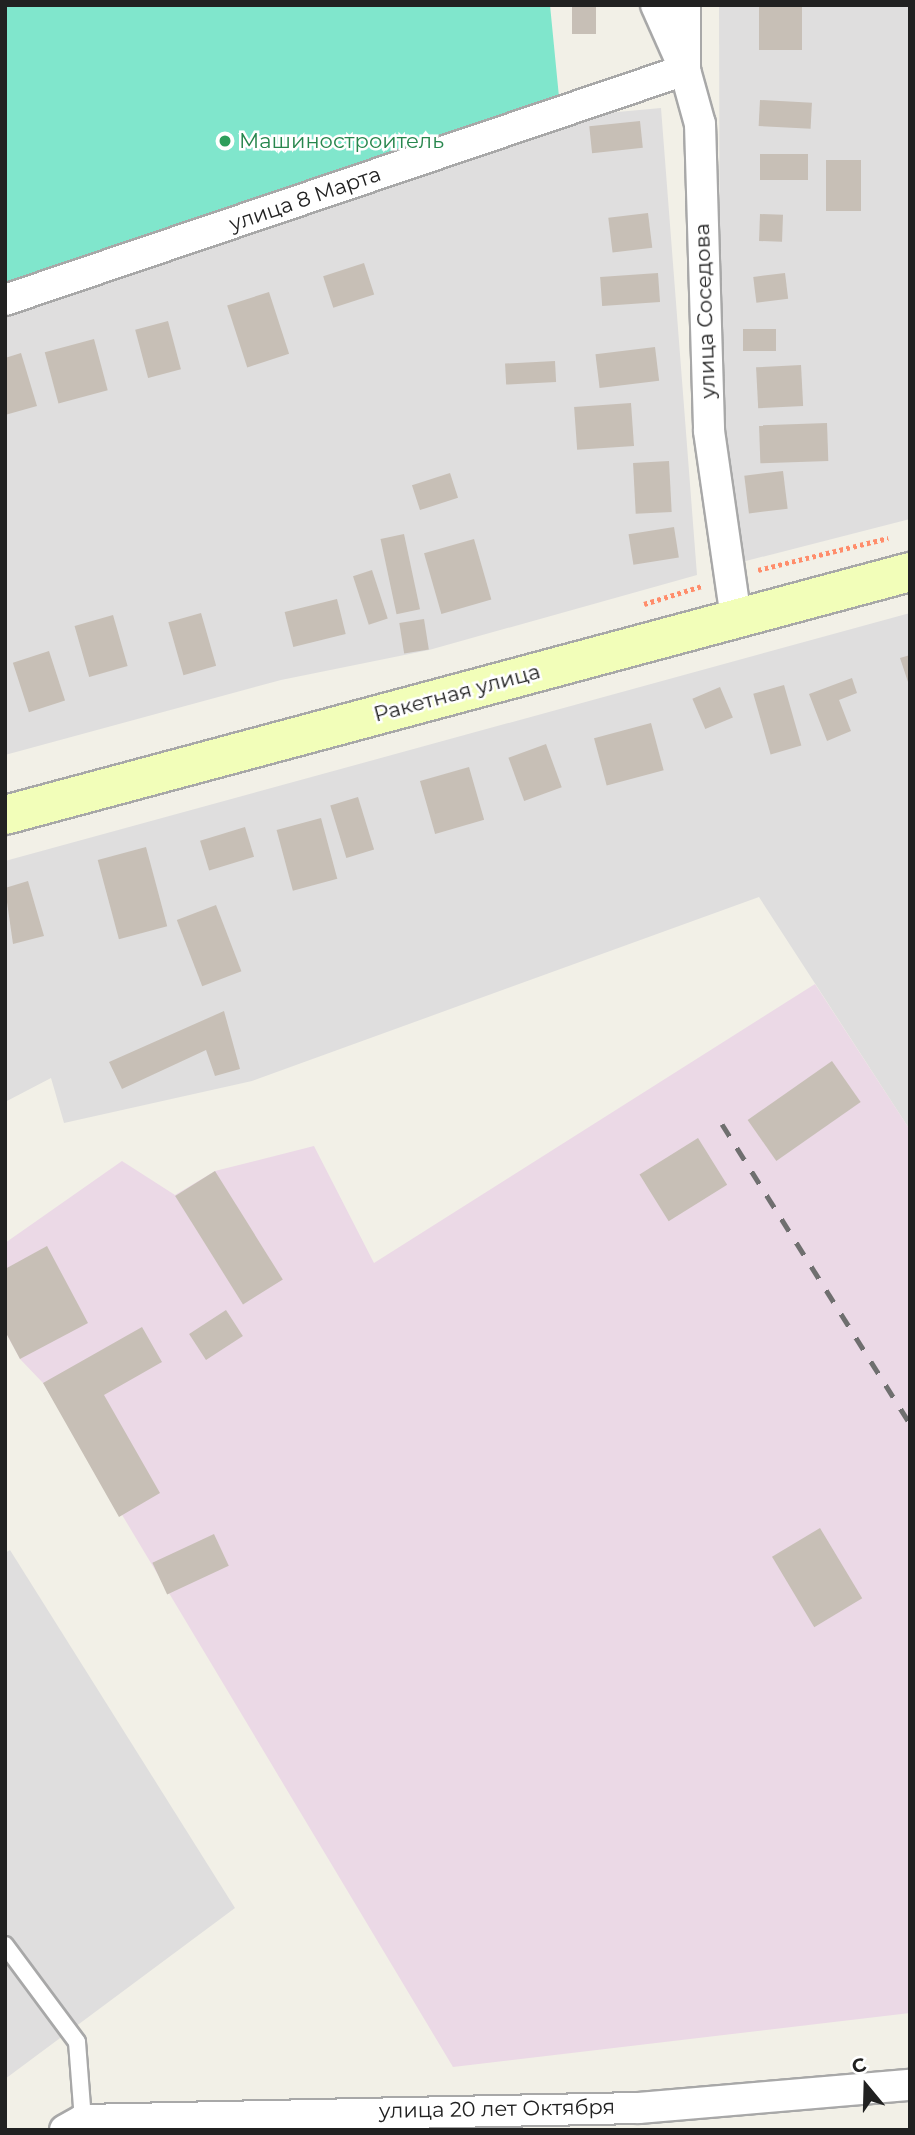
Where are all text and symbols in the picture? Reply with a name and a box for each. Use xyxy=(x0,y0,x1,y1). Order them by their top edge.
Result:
place label: Машиностроитель xyxy=(239,128,444,154)
marker: Машиностроитель xyxy=(217,133,233,149)
street label: улица 8 Марта xyxy=(226,161,384,237)
street label: улица Соседова xyxy=(689,223,721,399)
street label: Ракетная улица xyxy=(371,659,543,727)
north arrow xyxy=(831,2051,901,2121)
text: С xyxy=(849,2053,869,2079)
street label: улица 20 лет Октября xyxy=(379,2094,615,2124)

